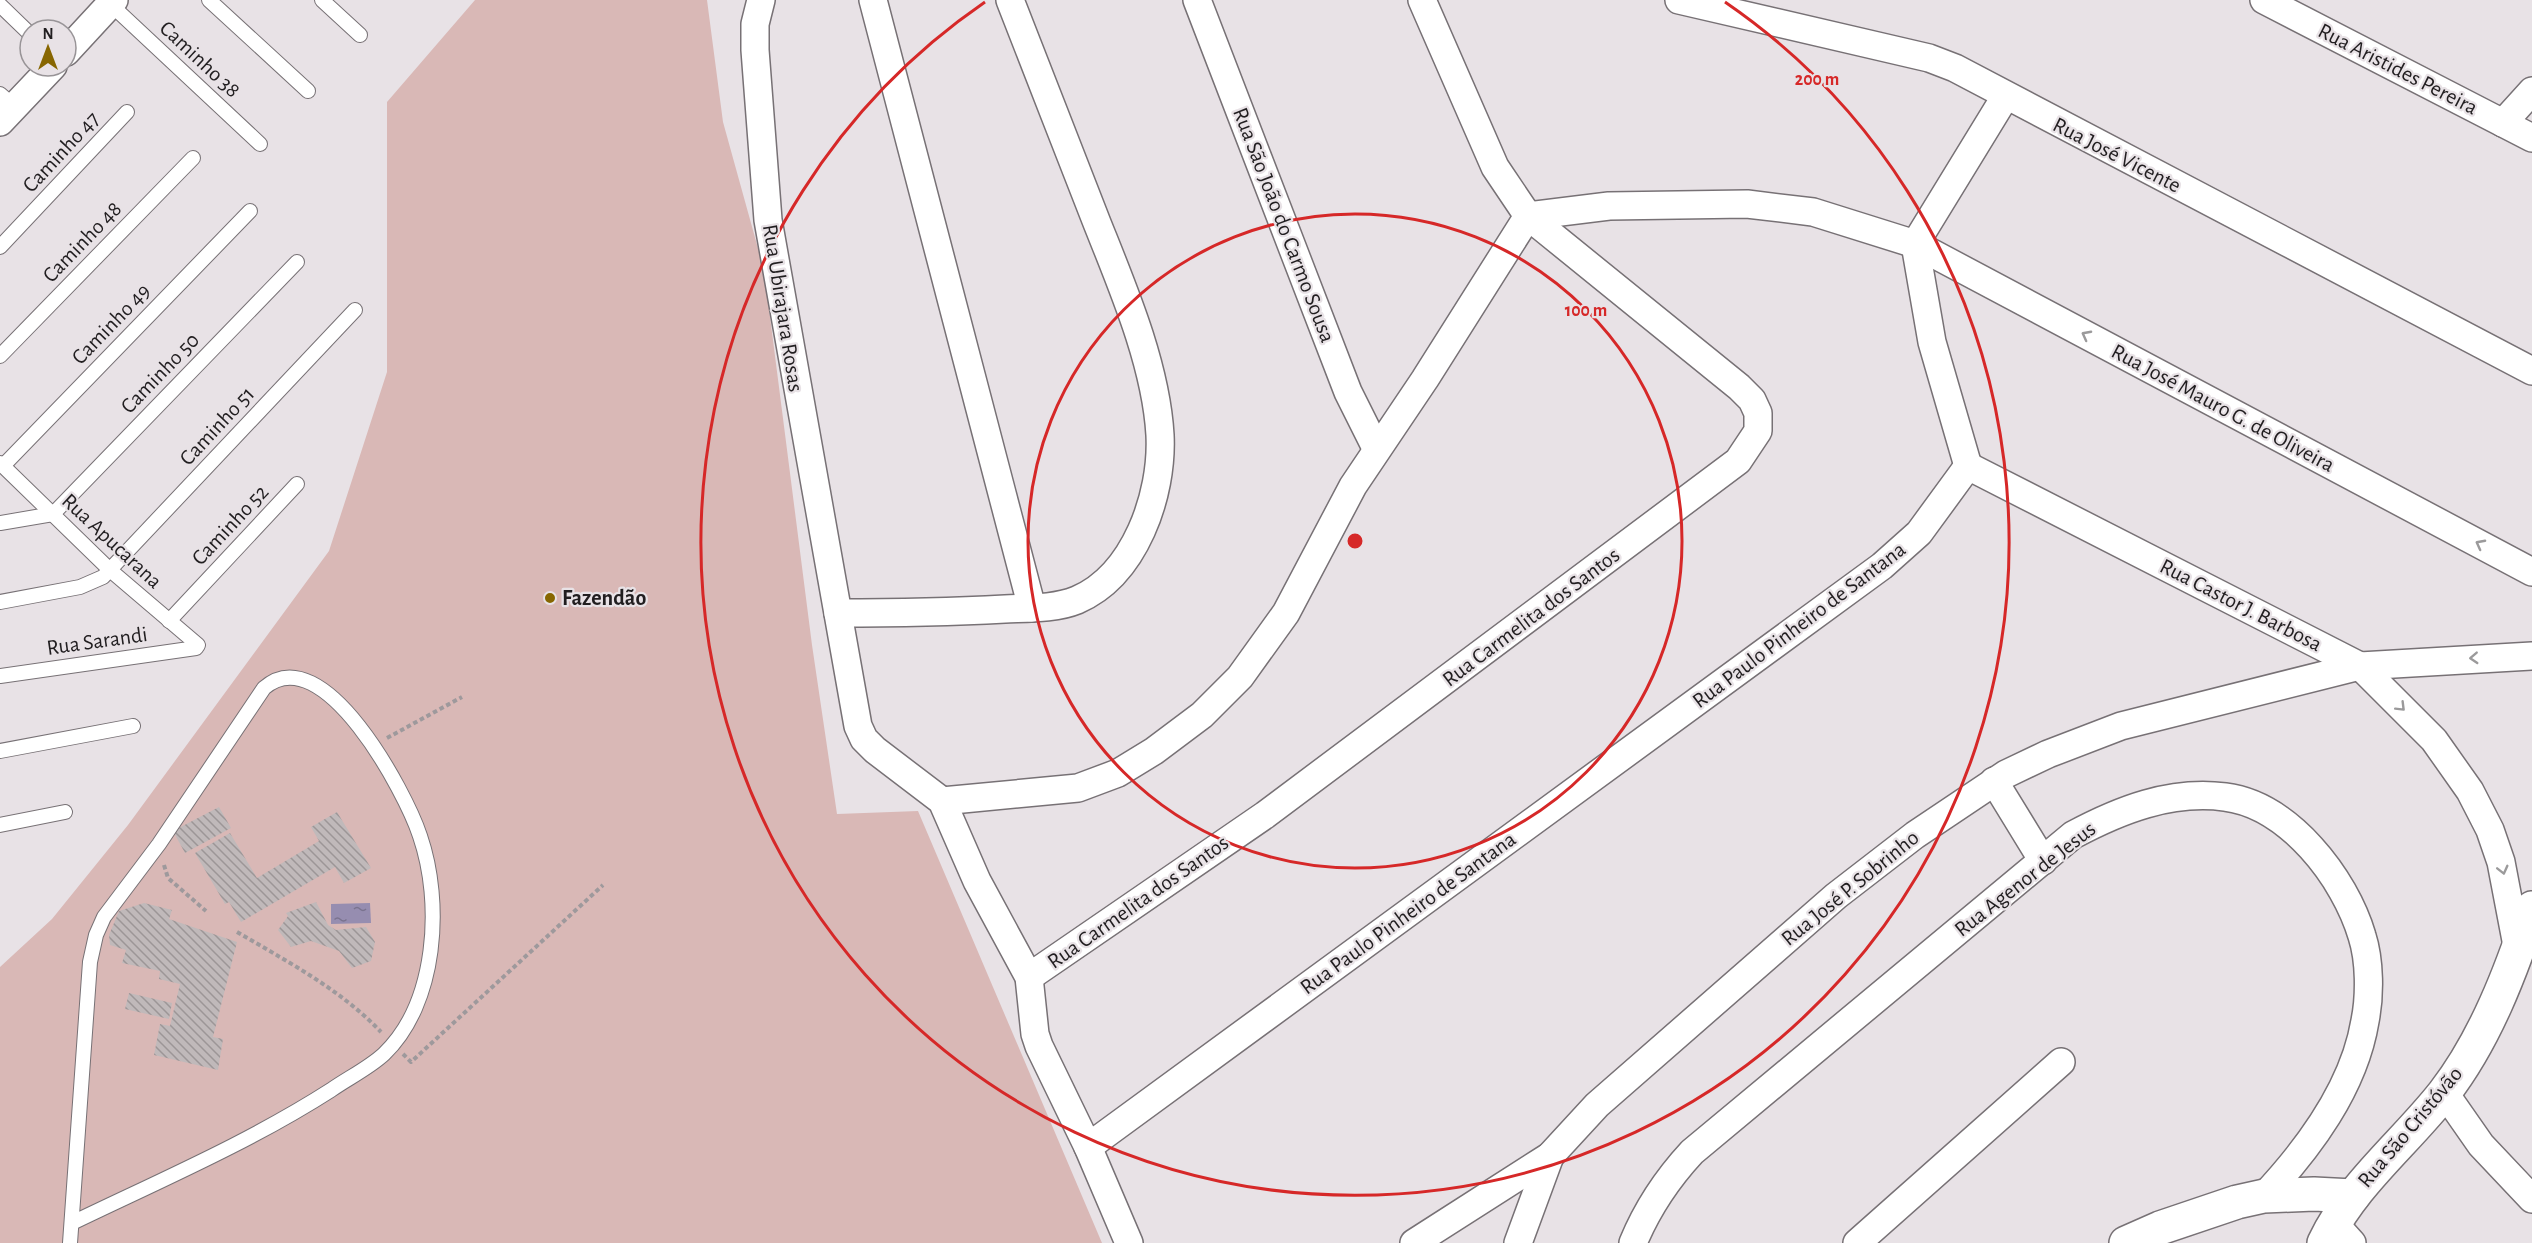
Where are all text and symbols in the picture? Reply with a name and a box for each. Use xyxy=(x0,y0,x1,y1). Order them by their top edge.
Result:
street label: Caminho 38 xyxy=(156,17,244,101)
north arrow xyxy=(18,18,78,78)
street label: Rua Aristides Pereira xyxy=(2315,19,2481,119)
text: N xyxy=(42,26,54,42)
text: 200 m xyxy=(1795,71,1839,89)
street label: Rua São João do Carmo Sousa xyxy=(1229,105,1339,345)
street label: Caminho 47 xyxy=(18,107,104,197)
street label: Rua José Vicente xyxy=(2049,113,2185,197)
street label: Caminho 48 xyxy=(38,197,126,287)
street label: Rua Ubirajara Rosas xyxy=(759,223,807,393)
street label: Caminho 49 xyxy=(67,280,155,368)
text: 100 m xyxy=(1565,302,1607,320)
street label: Caminho 50 xyxy=(117,329,203,417)
one-way arrow xyxy=(2081,331,2092,342)
street label: Rua José Mauro G. de Oliveira xyxy=(2108,340,2338,476)
street label: Caminho 51 xyxy=(175,383,259,469)
street label: Caminho 52 xyxy=(188,481,272,569)
street label: Rua Apucarana xyxy=(58,489,166,593)
centre of rings xyxy=(1345,531,1365,551)
street label: Rua Paulo Pinheiro de Santana xyxy=(1688,538,1910,712)
one-way arrow xyxy=(2476,540,2487,552)
street label: Rua Carmelita dos Santos xyxy=(1438,543,1624,691)
street label: Rua Castor J. Barbosa xyxy=(2156,555,2326,655)
place label: Fazendão xyxy=(562,587,646,609)
marker: Fazendão xyxy=(543,591,557,605)
street label: Rua Sarandi xyxy=(45,623,149,659)
one-way arrow xyxy=(2469,652,2478,665)
one-way arrow xyxy=(2394,700,2405,711)
street label: Rua Agenor de Jesus xyxy=(1950,817,2100,941)
street label: Rua José P. Sobrinho xyxy=(1777,826,1923,950)
street label: Rua Paulo Pinheiro de Santana xyxy=(1296,828,1520,998)
street label: Rua Carmelita dos Santos xyxy=(1043,831,1233,973)
one-way arrow xyxy=(2495,865,2508,875)
street label: Rua São Cristóvão xyxy=(2353,1062,2467,1192)

